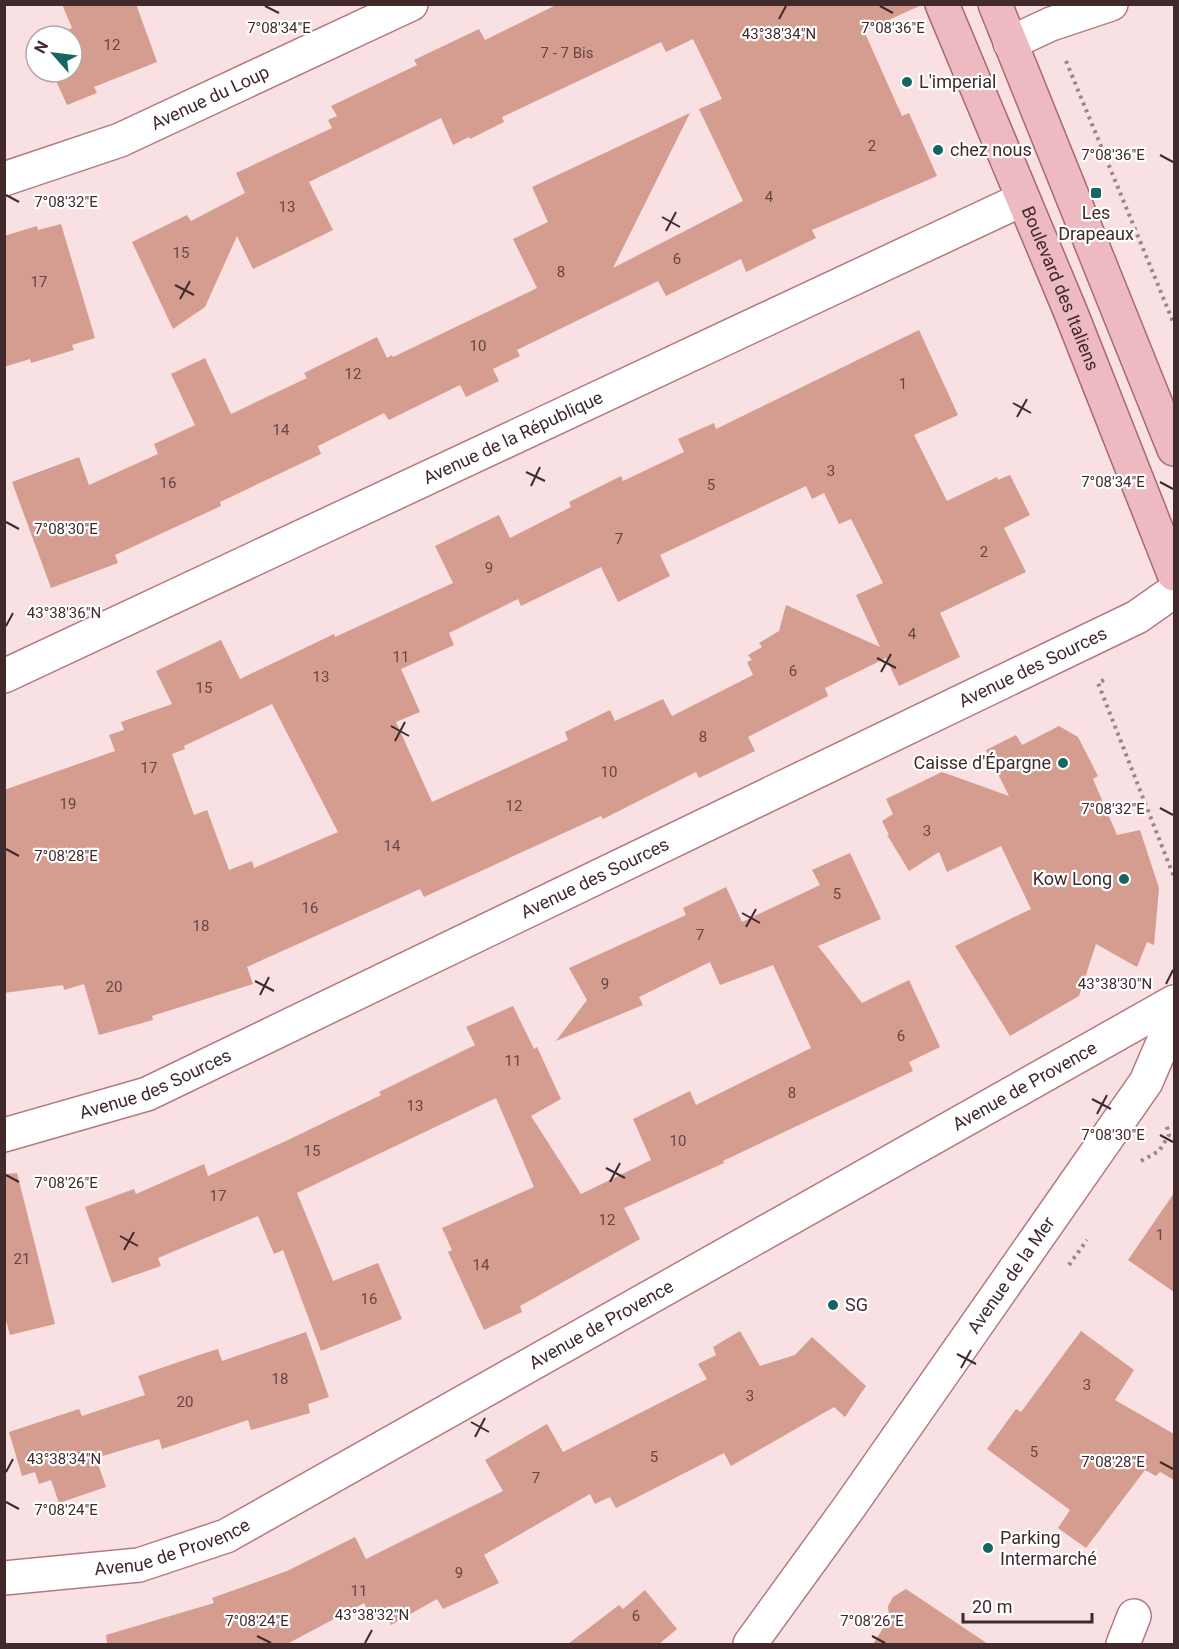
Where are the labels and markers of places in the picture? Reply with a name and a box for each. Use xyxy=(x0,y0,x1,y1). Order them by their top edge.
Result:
place label: L'imperial xyxy=(919,71,996,92)
marker: L'imperial xyxy=(900,75,914,89)
place label: chez nous xyxy=(950,139,1032,160)
marker: chez nous xyxy=(931,143,945,157)
marker: Les Drapeaux xyxy=(1089,186,1103,200)
place label: Les Drapeaux xyxy=(1058,202,1134,244)
place label: Caisse d'Épargne xyxy=(914,752,1051,773)
marker: Caisse d'Épargne xyxy=(1056,756,1070,770)
place label: Kow Long xyxy=(1033,868,1112,889)
marker: Kow Long xyxy=(1117,872,1131,886)
place label: SG xyxy=(845,1294,868,1315)
marker: SG xyxy=(826,1298,840,1312)
place label: Parking Intermarché xyxy=(1000,1527,1097,1569)
marker: Parking Intermarché xyxy=(981,1541,995,1555)

